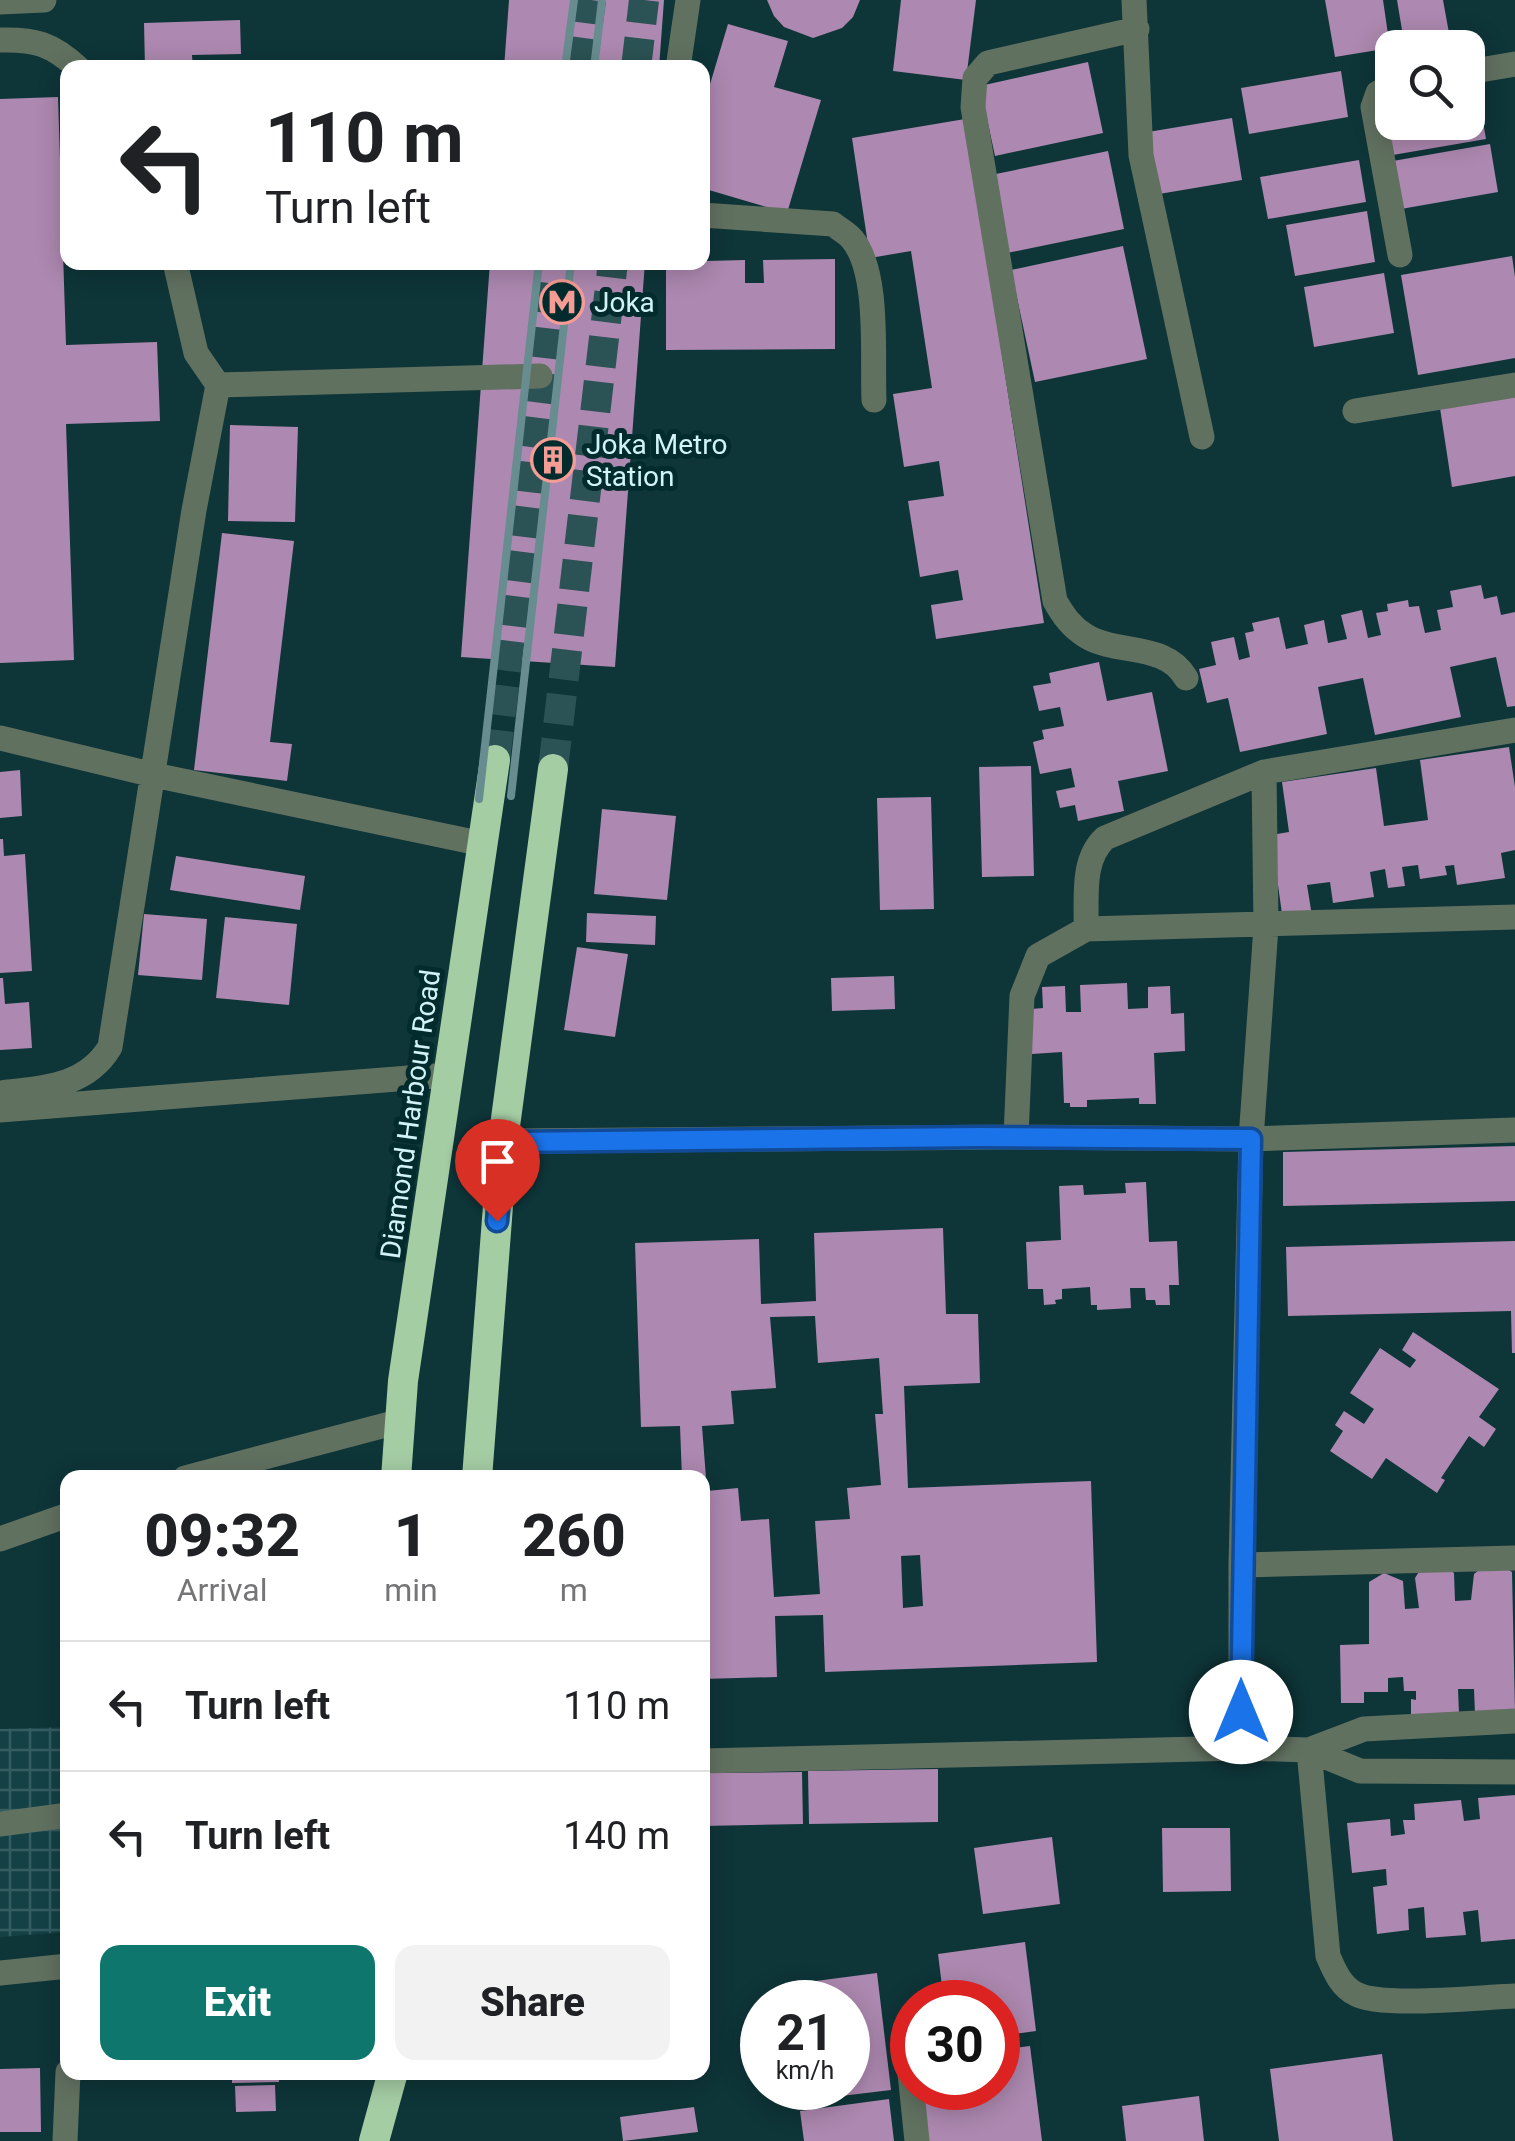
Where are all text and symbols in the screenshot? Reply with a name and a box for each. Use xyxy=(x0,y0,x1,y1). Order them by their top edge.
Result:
map controls xyxy=(1375,30,1485,140)
button: search xyxy=(1375,30,1485,140)
text: 110 m xyxy=(265,97,464,179)
icon: left xyxy=(100,100,230,230)
text: Turn left xyxy=(265,181,431,234)
metro station icon: Joka xyxy=(539,279,585,325)
place label: Joka xyxy=(594,286,655,319)
place label: Joka Metro Station xyxy=(586,428,727,493)
building icon: Joka Metro Station xyxy=(530,437,576,483)
street label: Diamond Harbour Road xyxy=(374,967,447,1261)
pin xyxy=(455,1119,540,1222)
icon: arrive xyxy=(470,1134,525,1189)
text: 09:32 xyxy=(144,1500,300,1571)
text: 1 xyxy=(394,1500,428,1571)
text: 260 xyxy=(522,1500,626,1571)
text: Arrival xyxy=(177,1571,268,1609)
text: min xyxy=(384,1571,438,1609)
text: m xyxy=(560,1571,588,1609)
position arrow xyxy=(1189,1660,1293,1764)
icon: left xyxy=(100,1679,155,1734)
text: Turn left xyxy=(185,1684,330,1728)
text: 110 m xyxy=(563,1684,670,1728)
icon: left xyxy=(100,1809,155,1864)
text: Turn left xyxy=(185,1814,330,1858)
text: 140 m xyxy=(563,1814,670,1858)
button: Exit xyxy=(100,1945,375,2060)
button: Share xyxy=(395,1945,670,2060)
speed limit sign: 30 xyxy=(890,1980,1020,2110)
text: 21 xyxy=(776,2004,834,2062)
text: km/h xyxy=(776,2056,834,2085)

